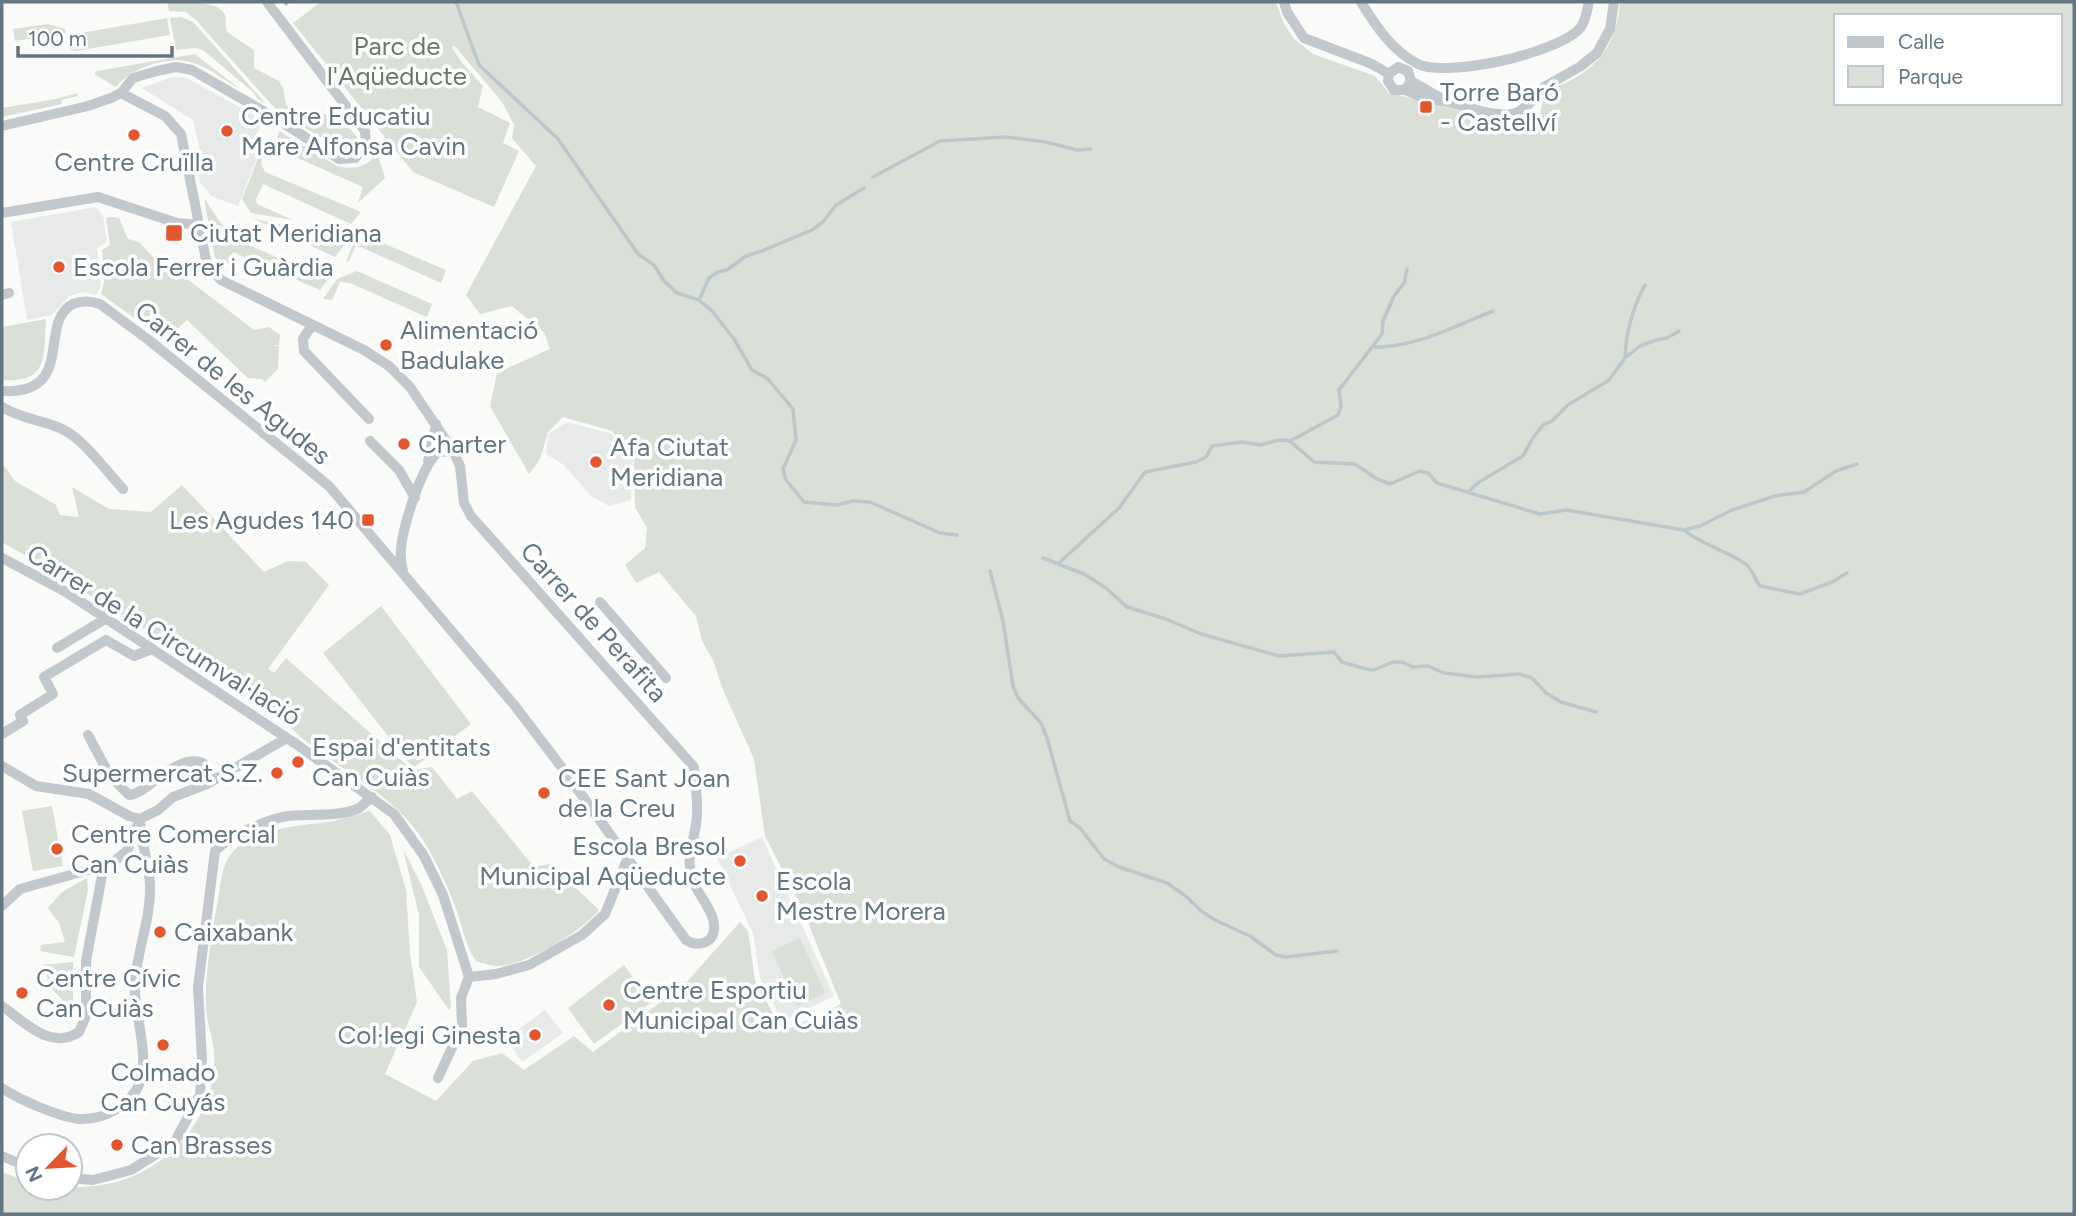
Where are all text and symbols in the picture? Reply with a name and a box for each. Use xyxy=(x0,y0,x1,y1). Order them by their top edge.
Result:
scale bar xyxy=(18,14,172,58)
legend xyxy=(1834,14,2062,105)
text: 100 m xyxy=(28,26,87,51)
text: Calle xyxy=(1898,29,1945,54)
park label: Parc de l'Aqüeducte xyxy=(327,30,467,92)
text: Parque xyxy=(1898,64,1963,89)
place label: Torre Baró - Castellví xyxy=(1440,76,1559,138)
marker: Torre Baró - Castellví xyxy=(1418,99,1434,115)
place label: Centre Educatiu Mare Alfonsa Cavin xyxy=(241,100,466,162)
marker: Centre Educatiu Mare Alfonsa Cavin xyxy=(219,123,235,139)
marker: Centre Cruïlla xyxy=(126,127,142,143)
place label: Centre Cruïlla xyxy=(54,146,214,178)
place label: Ciutat Meridiana xyxy=(190,217,382,249)
marker: Ciutat Meridiana xyxy=(164,223,184,243)
place label: Escola Ferrer i Guàrdia xyxy=(73,251,333,283)
marker: Escola Ferrer i Guàrdia xyxy=(51,259,67,275)
street label: Carrer de les Agudes xyxy=(129,294,337,472)
place label: Alimentació Badulake xyxy=(400,314,538,376)
marker: Alimentació Badulake xyxy=(378,337,394,353)
place label: Charter xyxy=(418,428,506,460)
place label: Afa Ciutat Meridiana xyxy=(610,431,729,493)
marker: Charter xyxy=(396,436,412,452)
marker: Afa Ciutat Meridiana xyxy=(588,454,604,470)
place label: Les Agudes 140 xyxy=(169,504,354,536)
marker: Les Agudes 140 xyxy=(360,512,376,528)
street label: Carrer de Perafita xyxy=(514,535,674,709)
street label: Carrer de la Circumval·lació xyxy=(21,537,307,733)
place label: Espai d'entitats Can Cuiàs xyxy=(312,731,491,793)
marker: Espai d'entitats Can Cuiàs xyxy=(290,754,306,770)
place label: Supermercat S.Z. xyxy=(62,757,263,789)
place label: CEE Sant Joan de la Creu xyxy=(558,762,730,824)
marker: Supermercat S.Z. xyxy=(269,765,285,781)
marker: CEE Sant Joan de la Creu xyxy=(536,785,552,801)
place label: Centre Comercial Can Cuiàs xyxy=(71,818,276,880)
place label: Escola Bresol Municipal Aqüeducte xyxy=(479,830,726,892)
marker: Centre Comercial Can Cuiàs xyxy=(49,841,65,857)
marker: Escola Bresol Municipal Aqüeducte xyxy=(732,853,748,869)
place label: Escola Mestre Morera xyxy=(776,865,946,927)
marker: Escola Mestre Morera xyxy=(754,888,770,904)
place label: Caixabank xyxy=(174,916,294,948)
marker: Caixabank xyxy=(152,924,168,940)
place label: Centre Cívic Can Cuiàs xyxy=(36,962,181,1024)
place label: Centre Esportiu Municipal Can Cuiàs xyxy=(623,974,858,1036)
marker: Centre Cívic Can Cuiàs xyxy=(14,985,30,1001)
marker: Centre Esportiu Municipal Can Cuiàs xyxy=(601,997,617,1013)
place label: Col·legi Ginesta xyxy=(338,1019,521,1051)
marker: Col·legi Ginesta xyxy=(527,1027,543,1043)
marker: Colmado Can Cuyás xyxy=(155,1037,171,1053)
place label: Colmado Can Cuyás xyxy=(101,1056,225,1118)
place label: Can Brasses xyxy=(131,1129,272,1161)
north arrow xyxy=(14,1132,84,1202)
marker: Can Brasses xyxy=(109,1137,125,1153)
text: N xyxy=(21,1162,48,1185)

